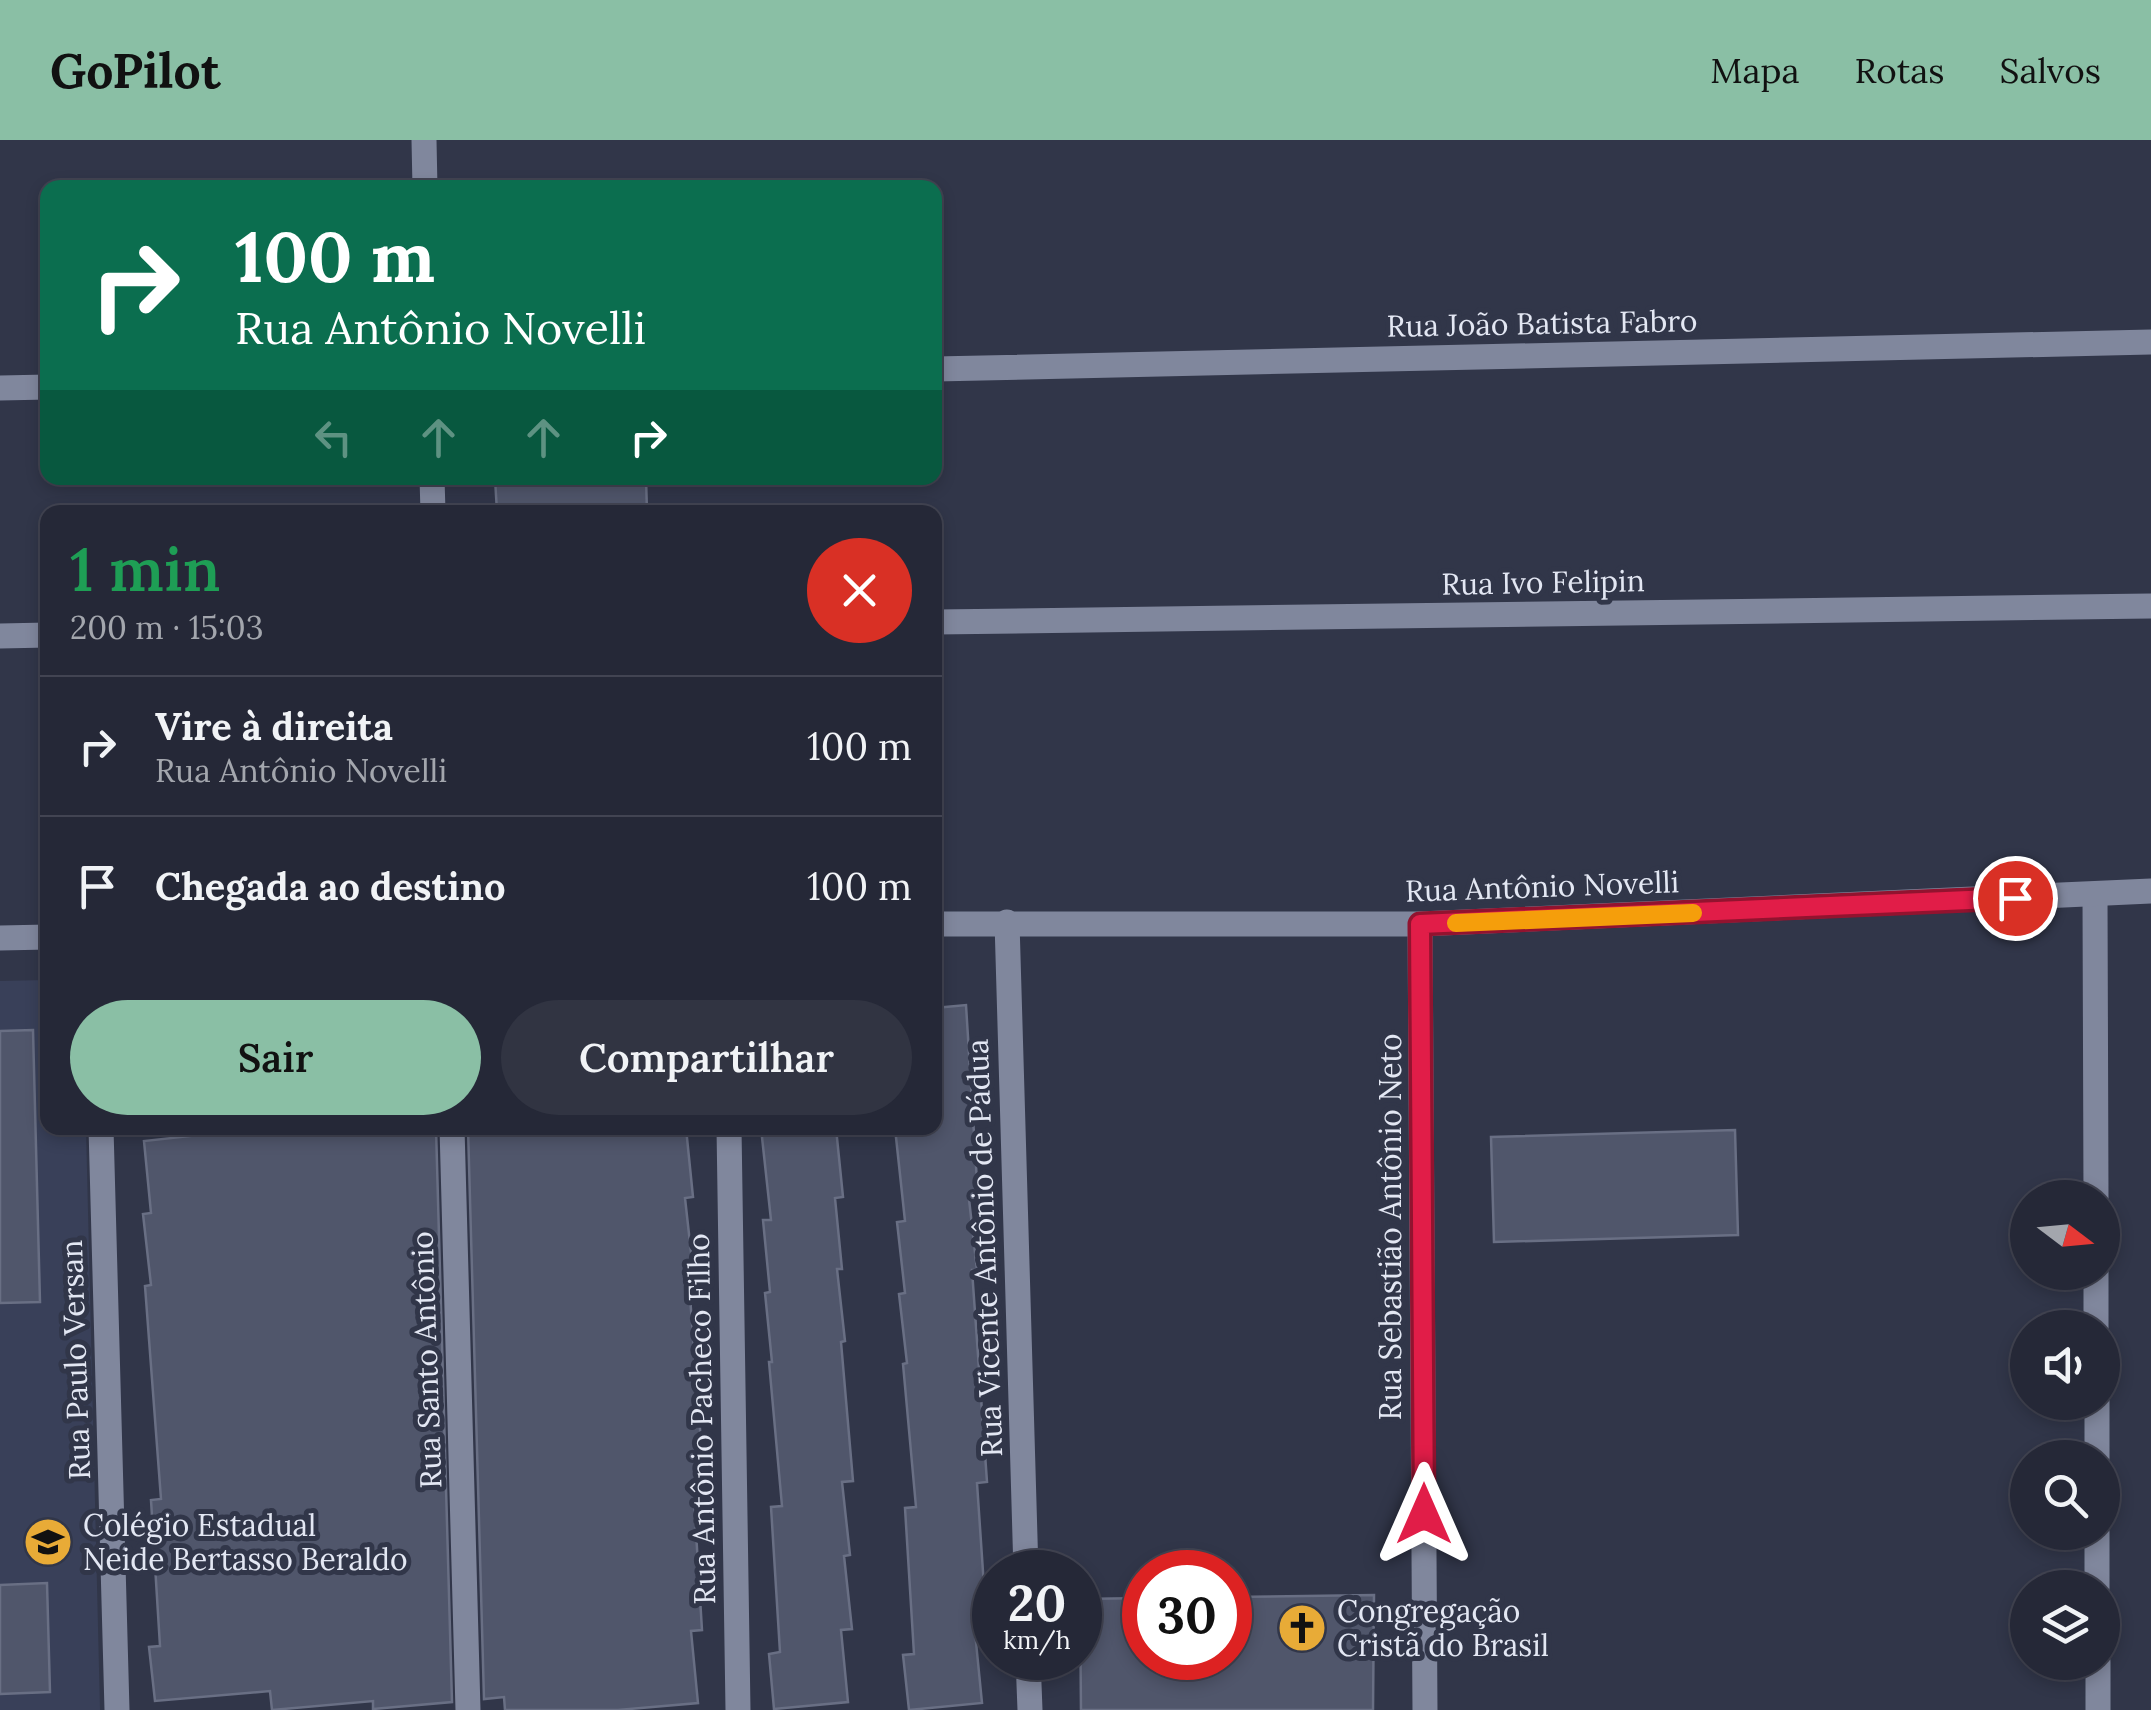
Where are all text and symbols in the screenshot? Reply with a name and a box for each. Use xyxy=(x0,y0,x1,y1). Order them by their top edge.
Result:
text: GoPilot xyxy=(50,40,221,101)
text: Mapa xyxy=(1710,48,1800,93)
text: Rotas xyxy=(1855,48,1945,93)
text: Salvos xyxy=(2000,48,2101,93)
text: 100 m xyxy=(235,212,435,301)
icon: right xyxy=(70,220,200,350)
text: Rua Antônio Novelli xyxy=(235,299,646,356)
street label: Rua João Batista Fabro xyxy=(1386,301,1698,345)
icon: left xyxy=(306,410,361,465)
icon: ahead xyxy=(411,410,466,465)
icon: ahead xyxy=(516,410,571,465)
icon: right xyxy=(621,410,676,465)
text: 1 min xyxy=(70,531,220,607)
button: close xyxy=(807,538,912,643)
street label: Rua Ivo Felipin xyxy=(1441,561,1645,603)
text: 200 m · 15:03 xyxy=(70,607,264,648)
text: Vire à direita xyxy=(155,702,393,750)
icon: right xyxy=(70,719,125,774)
text: 100 m xyxy=(807,722,912,770)
text: Rua Antônio Novelli xyxy=(155,750,447,791)
pin xyxy=(1973,856,2058,941)
icon: arrive xyxy=(70,859,125,914)
text: Chegada ao destino xyxy=(155,862,505,910)
text: 100 m xyxy=(807,862,912,910)
street label: Rua Antônio Novelli xyxy=(1404,862,1680,910)
icon: arrive xyxy=(1988,871,2043,926)
button: Sair xyxy=(70,1000,481,1115)
button: Compartilhar xyxy=(501,1000,912,1115)
street label: Rua Sebastião Antônio Neto xyxy=(1371,1034,1409,1420)
street label: Rua Vicente Antônio de Pádua xyxy=(958,1038,1010,1458)
north arrow xyxy=(2010,1180,2120,1290)
map controls xyxy=(2010,1180,2120,1680)
street label: Rua Santo Antônio xyxy=(403,1231,449,1489)
street label: Rua Antônio Pacheco Filho xyxy=(679,1233,723,1605)
street label: Rua Paulo Versan xyxy=(52,1239,98,1481)
button: sound xyxy=(2010,1310,2120,1420)
button: search xyxy=(2010,1440,2120,1550)
position arrow xyxy=(1372,1462,1476,1566)
place label: Colégio Estadual Neide Bertasso Beraldo xyxy=(83,1506,408,1578)
school or university icon: Colégio Estadual Neide Bertasso Beraldo xyxy=(22,1516,74,1568)
speed limit sign: 30 xyxy=(1122,1550,1252,1680)
button: layers xyxy=(2010,1570,2120,1680)
text: 20 xyxy=(1008,1571,1066,1635)
place label: Congregação Cristã do Brasil xyxy=(1337,1592,1549,1664)
church icon: Congregação Cristã do Brasil xyxy=(1276,1602,1328,1654)
text: km/h xyxy=(1003,1624,1071,1656)

